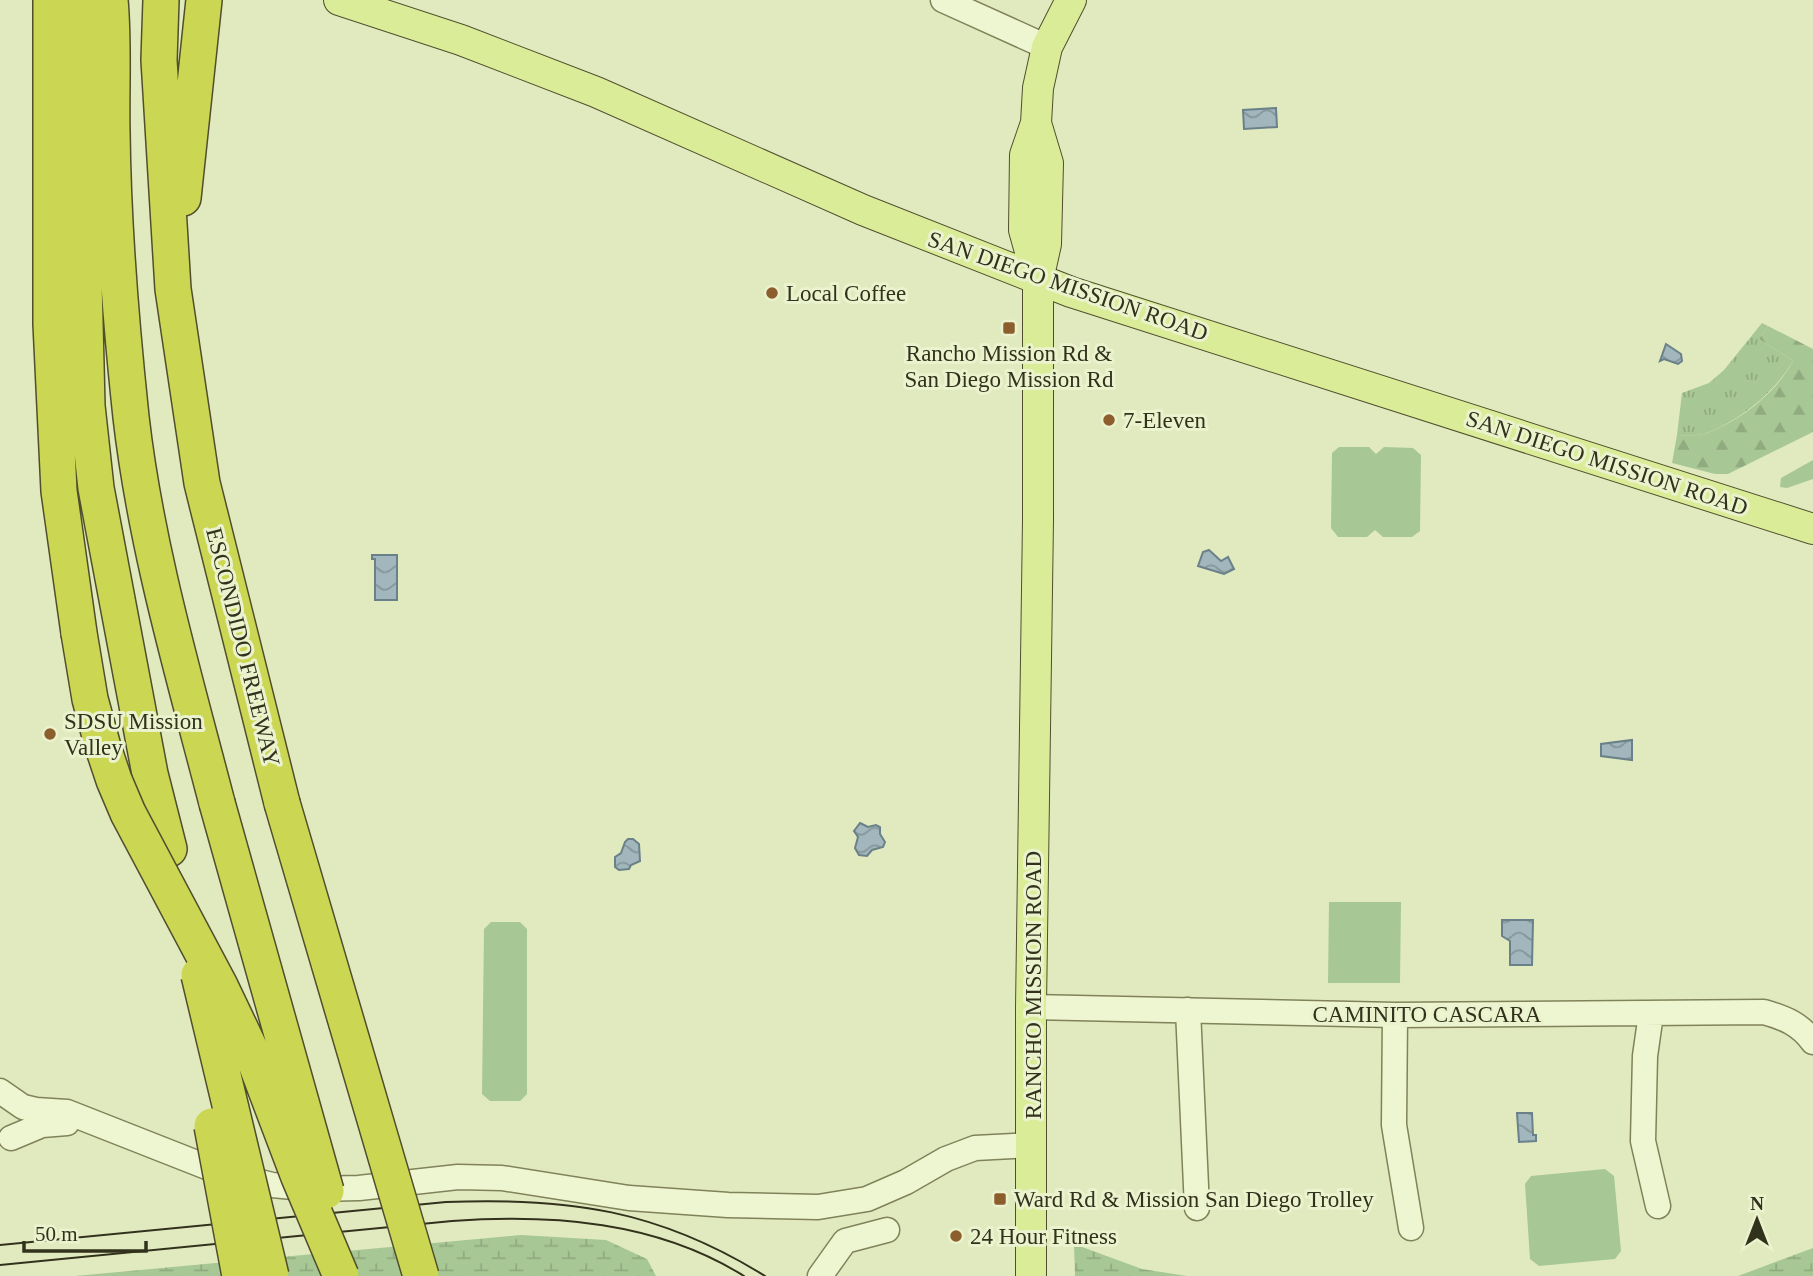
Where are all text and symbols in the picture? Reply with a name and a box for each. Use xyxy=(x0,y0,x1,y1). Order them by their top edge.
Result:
street label: SAN DIEGO MISSION ROAD xyxy=(925,226,1211,346)
place label: Local Coffee xyxy=(786,281,906,306)
marker: Local Coffee xyxy=(764,285,780,301)
marker: Rancho Mission Rd & San Diego Mission Rd xyxy=(1001,320,1017,336)
place label: Rancho Mission Rd & San Diego Mission Rd xyxy=(905,341,1114,392)
street label: SAN DIEGO MISSION ROAD xyxy=(1463,406,1751,520)
place label: 7-Eleven xyxy=(1123,408,1207,433)
marker: 7-Eleven xyxy=(1101,412,1117,428)
street label: ESCONDIDO FREEWAY xyxy=(201,525,285,769)
place label: SDSU Mission Valley xyxy=(64,709,203,760)
marker: SDSU Mission Valley xyxy=(42,726,58,742)
street label: RANCHO MISSION ROAD xyxy=(1021,851,1046,1119)
street label: CAMINITO CASCARA xyxy=(1313,1002,1542,1027)
north arrow xyxy=(1722,1185,1792,1255)
place label: Ward Rd & Mission San Diego Trolley xyxy=(1014,1187,1374,1212)
marker: Ward Rd & Mission San Diego Trolley xyxy=(992,1191,1008,1207)
text: N xyxy=(1750,1193,1764,1214)
scale bar xyxy=(24,1210,147,1254)
text: 50 m xyxy=(35,1222,78,1246)
place label: 24 Hour Fitness xyxy=(970,1224,1117,1249)
marker: 24 Hour Fitness xyxy=(948,1228,964,1244)

